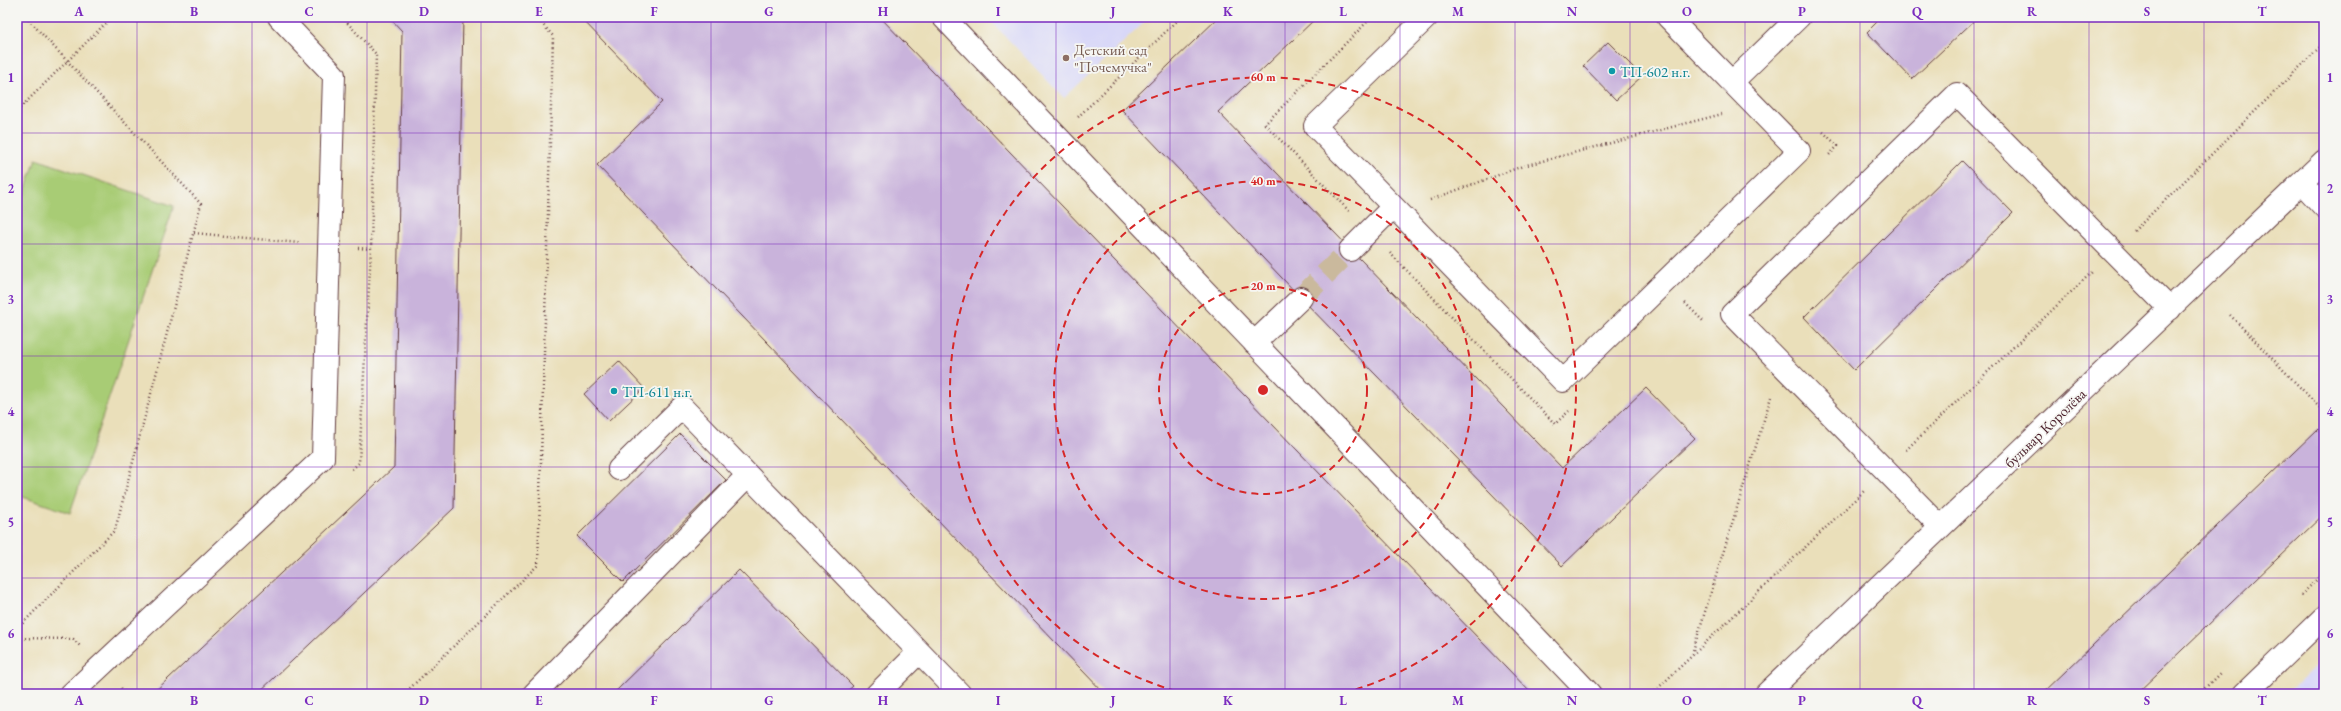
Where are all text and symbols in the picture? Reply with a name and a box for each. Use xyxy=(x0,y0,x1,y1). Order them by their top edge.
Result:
text: A xyxy=(73,3,84,20)
text: B xyxy=(190,3,198,20)
text: C xyxy=(304,3,314,20)
text: D xyxy=(419,3,429,20)
text: E xyxy=(535,3,543,20)
text: F xyxy=(650,3,658,20)
text: G xyxy=(764,3,774,20)
text: H xyxy=(878,3,889,20)
text: I xyxy=(996,3,1001,20)
text: J xyxy=(1109,3,1116,20)
text: K xyxy=(1223,3,1234,20)
text: L xyxy=(1339,3,1347,20)
text: M xyxy=(1452,3,1464,20)
text: N xyxy=(1567,3,1578,20)
text: O xyxy=(1682,3,1692,20)
text: P xyxy=(1798,3,1806,20)
text: Q xyxy=(1912,3,1924,20)
text: R xyxy=(2027,3,2037,20)
text: S xyxy=(2144,3,2150,20)
text: T xyxy=(2257,3,2267,20)
place label: Детский сад "Почемучка" xyxy=(1074,40,1152,76)
marker: Детский сад "Почемучка" xyxy=(1061,53,1071,63)
place label: ТП-602 н.г. xyxy=(1620,62,1691,81)
marker: ТП-602 н.г. xyxy=(1607,66,1617,76)
text: 1 xyxy=(8,69,15,86)
text: 60 m xyxy=(1250,69,1276,85)
text: 1 xyxy=(2327,69,2334,86)
text: 40 m xyxy=(1250,173,1276,189)
text: 2 xyxy=(8,180,15,197)
text: 2 xyxy=(2327,180,2334,197)
text: 20 m xyxy=(1250,278,1276,294)
text: 3 xyxy=(8,291,15,308)
text: 3 xyxy=(2327,291,2334,308)
place label: ТП-611 н.г. xyxy=(622,382,693,401)
centre of rings xyxy=(1256,383,1270,397)
street label: бульвар Королёва xyxy=(2000,384,2090,472)
marker: ТП-611 н.г. xyxy=(609,386,619,396)
text: 4 xyxy=(8,403,15,420)
text: 4 xyxy=(2327,403,2334,420)
text: 5 xyxy=(8,514,14,531)
text: 5 xyxy=(2327,514,2333,531)
text: 6 xyxy=(8,625,15,642)
text: 6 xyxy=(2327,625,2334,642)
text: A xyxy=(73,692,84,709)
text: B xyxy=(190,692,198,709)
text: C xyxy=(304,692,314,709)
text: D xyxy=(419,692,429,709)
text: E xyxy=(535,692,543,709)
text: F xyxy=(650,692,658,709)
text: G xyxy=(764,692,774,709)
text: H xyxy=(878,692,889,709)
text: I xyxy=(996,692,1001,709)
text: J xyxy=(1109,692,1116,709)
text: K xyxy=(1223,692,1234,709)
text: L xyxy=(1339,692,1347,709)
text: M xyxy=(1452,692,1464,709)
text: N xyxy=(1567,692,1578,709)
text: O xyxy=(1682,692,1692,709)
text: P xyxy=(1798,692,1806,709)
text: Q xyxy=(1912,692,1924,709)
text: R xyxy=(2027,692,2037,709)
text: S xyxy=(2144,692,2150,709)
text: T xyxy=(2257,692,2267,709)

